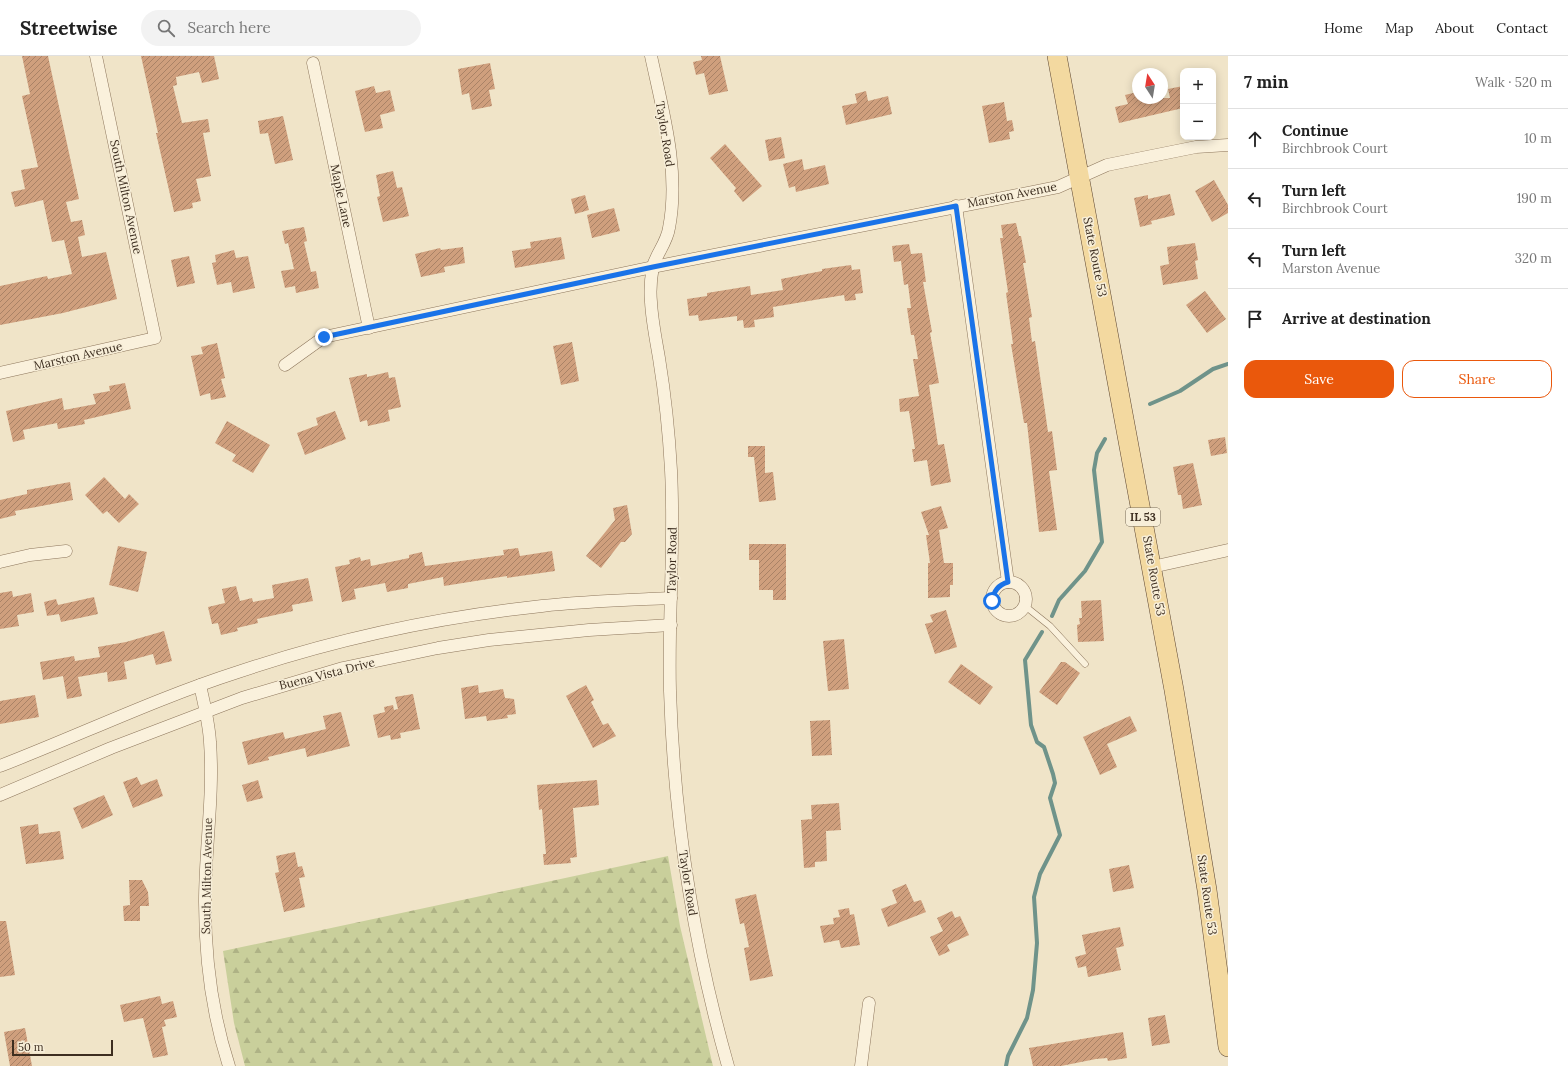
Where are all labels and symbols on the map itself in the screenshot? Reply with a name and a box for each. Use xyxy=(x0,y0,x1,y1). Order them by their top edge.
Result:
north arrow xyxy=(1132,68,1168,104)
street label: Taylor Road xyxy=(653,100,678,168)
street label: South Milton Avenue xyxy=(107,138,146,256)
street label: Maple Lane xyxy=(327,163,356,229)
street label: Marston Avenue xyxy=(966,178,1058,211)
street label: State Route 53 xyxy=(1080,216,1111,298)
route end xyxy=(315,328,333,346)
street label: Marston Avenue xyxy=(32,338,124,373)
road number: IL 53 xyxy=(1126,508,1160,526)
street label: Taylor Road xyxy=(663,527,680,593)
street label: State Route 53 xyxy=(1140,535,1169,617)
route start xyxy=(983,592,1001,610)
street label: Buena Vista Drive xyxy=(277,654,377,693)
street label: South Milton Avenue xyxy=(198,817,215,934)
street label: Taylor Road xyxy=(676,849,701,917)
street label: State Route 53 xyxy=(1194,854,1221,936)
scale bar xyxy=(12,1038,113,1057)

